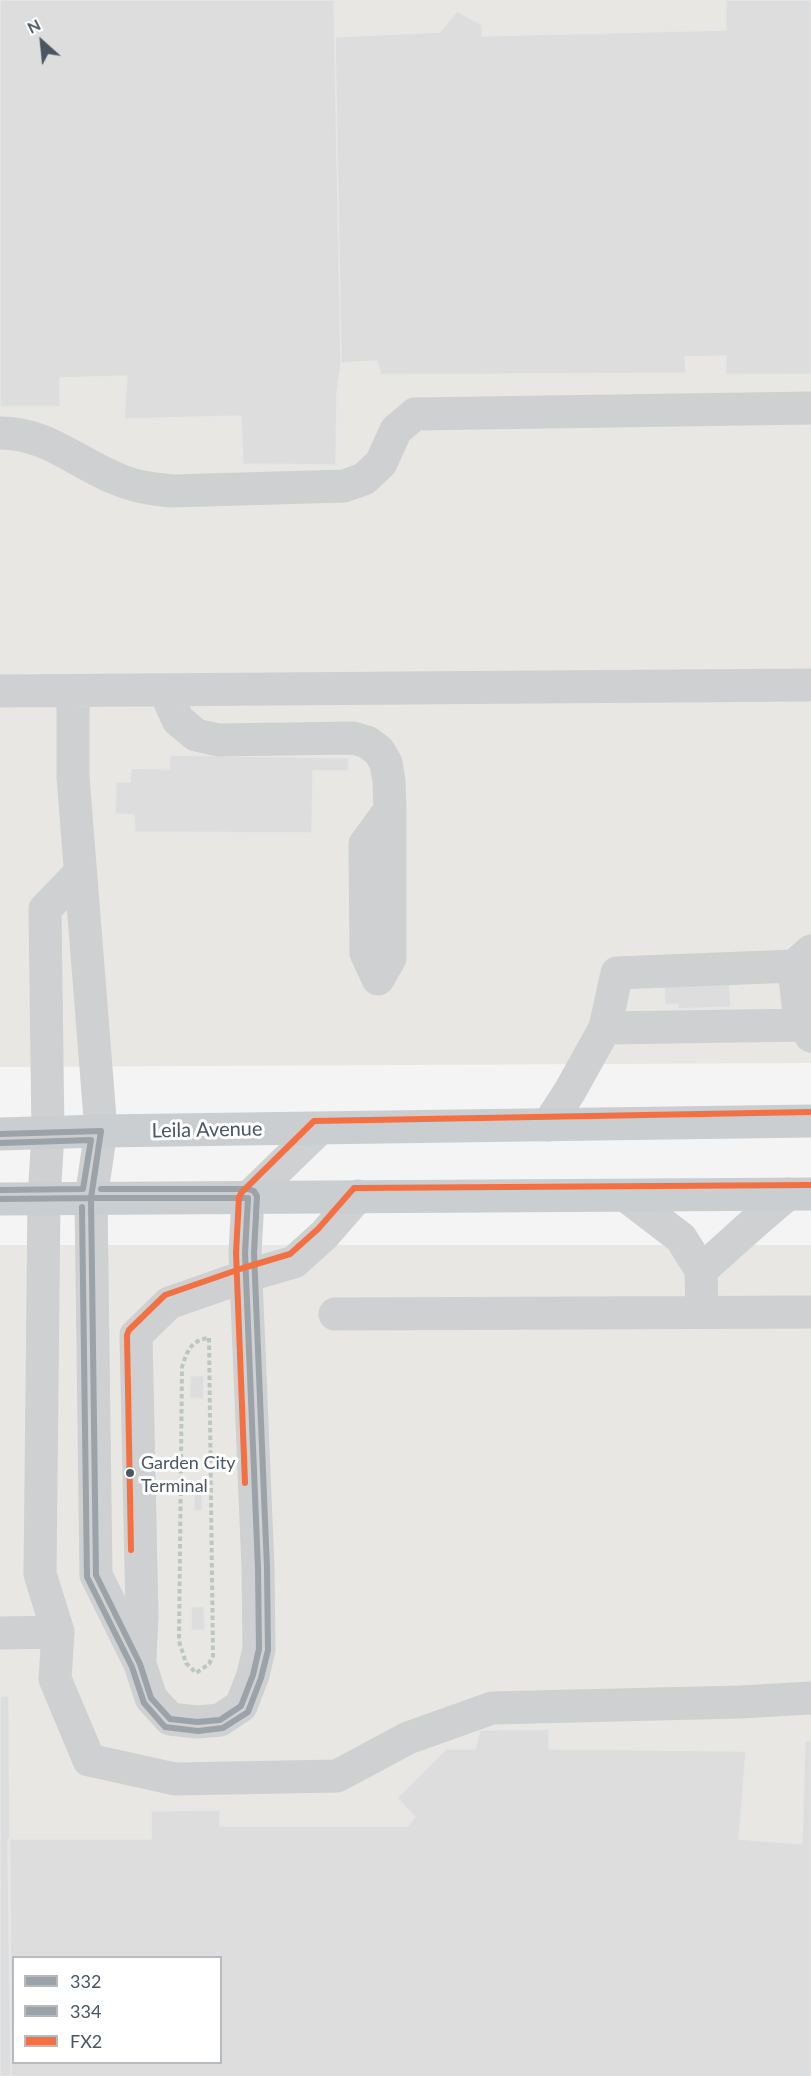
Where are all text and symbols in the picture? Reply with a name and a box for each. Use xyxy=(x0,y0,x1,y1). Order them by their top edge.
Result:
north arrow xyxy=(12,12,72,72)
text: N xyxy=(24,14,43,37)
street label: Leila Avenue xyxy=(151,1117,263,1143)
place label: Garden City Terminal xyxy=(141,1452,236,1494)
marker: Garden City Terminal xyxy=(124,1467,136,1479)
legend xyxy=(12,1956,222,2064)
text: 332 xyxy=(70,1970,101,1992)
text: 334 xyxy=(70,2000,101,2022)
text: FX2 xyxy=(70,2030,102,2052)

